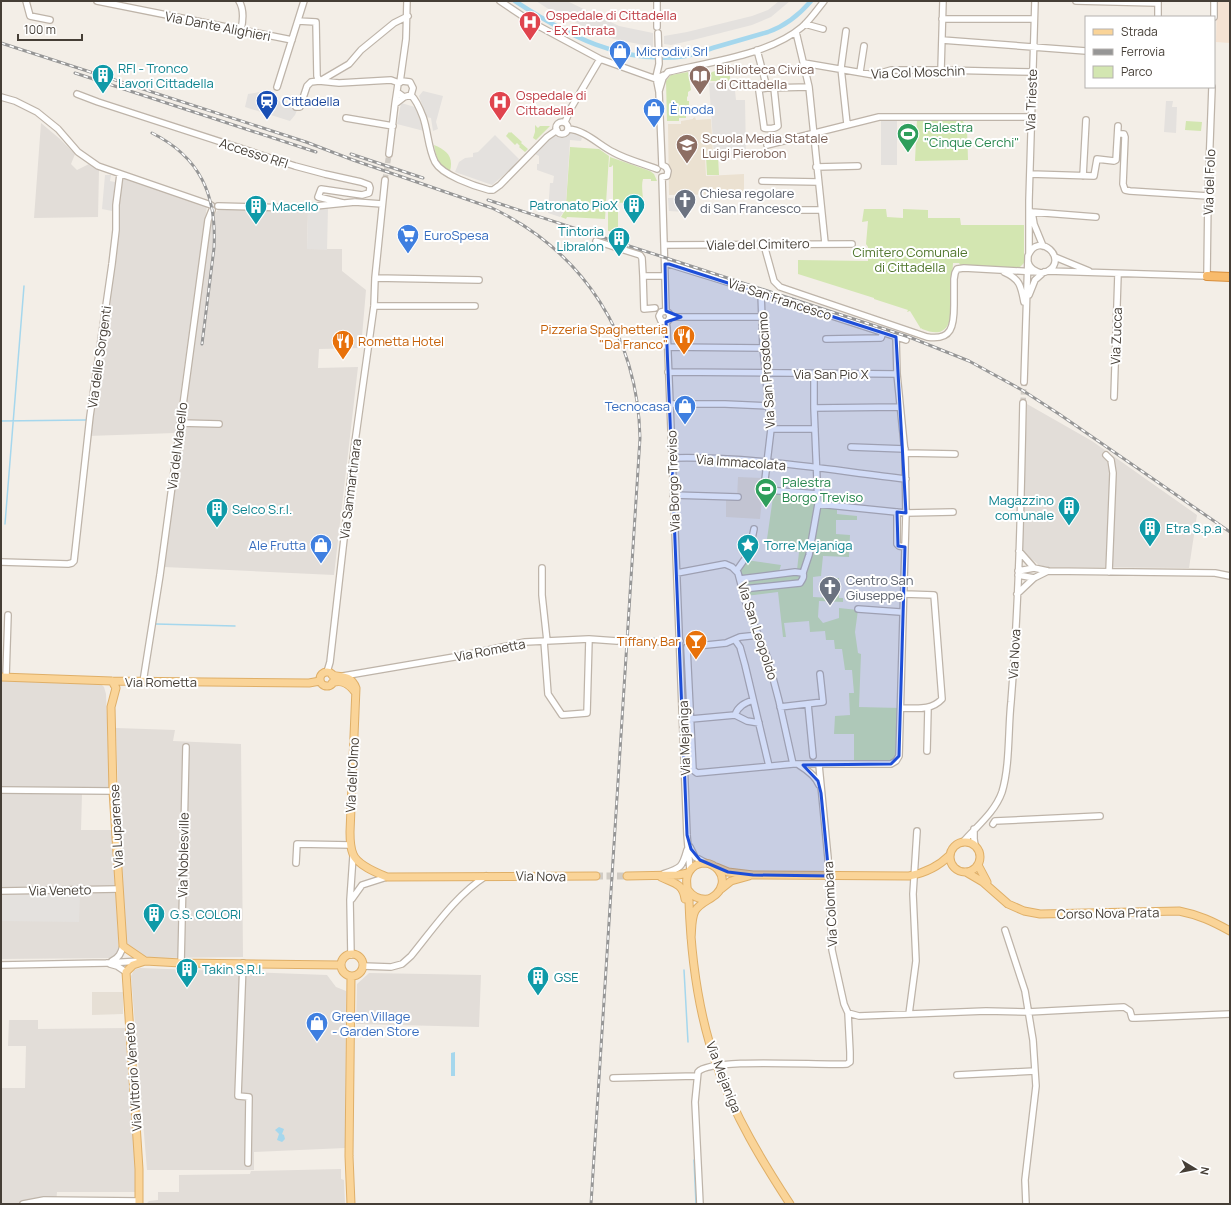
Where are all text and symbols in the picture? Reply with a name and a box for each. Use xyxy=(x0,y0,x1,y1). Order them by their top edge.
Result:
place label: Ospedale di Cittadella - Ex Entrata xyxy=(546,6,677,39)
street label: Via Dante Alighieri xyxy=(164,7,272,45)
hospital icon: Ospedale di Cittadella - Ex Entrata xyxy=(517,9,543,42)
scale bar xyxy=(18,16,82,42)
legend xyxy=(1085,16,1215,88)
text: 100 m xyxy=(24,21,56,38)
text: Strada xyxy=(1121,23,1158,40)
shop icon: Microdivi Srl xyxy=(607,38,633,71)
place label: Microdivi Srl xyxy=(636,42,708,60)
text: Ferrovia xyxy=(1121,43,1165,60)
place label: RFI - Tronco Lavori Cittadella xyxy=(118,59,214,92)
place label: Biblioteca Civica di Cittadella xyxy=(716,60,814,93)
street label: Via Col Moschin xyxy=(871,61,965,83)
building icon: RFI - Tronco Lavori Cittadella xyxy=(90,62,116,95)
library icon: Biblioteca Civica di Cittadella xyxy=(687,63,713,96)
text: Parco xyxy=(1121,63,1152,80)
street label: Via Trieste xyxy=(1021,68,1041,131)
place label: Ospedale di Cittadella xyxy=(516,86,586,119)
station icon: Cittadella xyxy=(254,88,280,121)
hospital icon: Ospedale di Cittadella xyxy=(487,89,513,122)
place label: Cittadella xyxy=(282,92,340,110)
shop icon: È moda xyxy=(641,96,667,129)
place label: È moda xyxy=(670,100,714,118)
place label: Palestra "Cinque Cerchi" xyxy=(924,118,1019,151)
sports icon: Palestra "Cinque Cerchi" xyxy=(895,121,921,154)
place label: Scuola Media Statale Luigi Pierobon xyxy=(702,129,828,162)
school or university icon: Scuola Media Statale Luigi Pierobon xyxy=(674,132,700,165)
street label: Accesso RFI xyxy=(217,133,291,173)
street label: Via del Folo xyxy=(1199,148,1219,215)
place label: Chiesa regolare di San Francesco xyxy=(700,184,801,217)
church icon: Chiesa regolare di San Francesco xyxy=(672,187,698,220)
building icon: Patronato PioX xyxy=(621,192,647,225)
building icon: Macello xyxy=(243,193,269,226)
place label: Patronato PioX xyxy=(529,196,618,214)
place label: Macello xyxy=(272,197,319,215)
supermarket icon: EuroSpesa xyxy=(395,222,421,255)
place label: Tintoria Libralon xyxy=(557,222,604,255)
building icon: Tintoria Libralon xyxy=(606,225,632,258)
place label: EuroSpesa xyxy=(424,226,489,244)
street label: Viale del Cimitero xyxy=(706,234,810,254)
park label: Cimitero Comunale di Cittadella xyxy=(852,243,968,276)
street label: Via San Francesco xyxy=(726,274,834,324)
street label: Via delle Sorgenti xyxy=(83,305,115,409)
street label: Via Zucca xyxy=(1106,307,1126,365)
street label: Via San Prosdocimo xyxy=(753,311,779,429)
place label: Pizzeria Spaghetteria "Da Franco" xyxy=(541,320,668,353)
restaurant icon: Pizzeria Spaghetteria "Da Franco" xyxy=(671,323,697,356)
restaurant icon: Rometta Hotel xyxy=(330,328,356,361)
place label: Rometta Hotel xyxy=(358,332,444,350)
street label: Via San Pio X xyxy=(793,365,869,383)
shop icon: Tecnocasa xyxy=(672,393,698,426)
place label: Tecnocasa xyxy=(605,397,670,415)
street label: Via del Macello xyxy=(163,401,191,491)
street label: Via Borgo Treviso xyxy=(662,430,684,532)
street label: Via Sanmartinara xyxy=(335,438,365,540)
street label: Via Immacolata xyxy=(695,450,787,474)
place label: Palestra Borgo Treviso xyxy=(782,473,864,506)
sports icon: Palestra Borgo Treviso xyxy=(753,476,779,509)
place label: Magazzino comunale xyxy=(989,491,1054,524)
building icon: Magazzino comunale xyxy=(1056,494,1082,527)
building icon: Selco S.r.l. xyxy=(204,496,230,529)
place label: Selco S.r.l. xyxy=(232,500,292,518)
building icon: Etra S.p.a xyxy=(1137,515,1163,548)
place label: Etra S.p.a xyxy=(1166,519,1222,537)
shop icon: Ale Frutta xyxy=(308,532,334,565)
place icon: Torre Mejaniga xyxy=(735,532,761,565)
place label: Ale Frutta xyxy=(249,536,306,554)
place label: Torre Mejaniga xyxy=(764,536,853,554)
place label: Centro San Giuseppe xyxy=(846,571,913,604)
church icon: Centro San Giuseppe xyxy=(817,574,843,607)
street label: Via San Leopoldo xyxy=(734,580,782,682)
bar icon: Tiffany Bar xyxy=(683,628,709,661)
street label: Via Nova xyxy=(1004,628,1024,680)
place label: Tiffany Bar xyxy=(617,632,680,650)
street label: Via Rometta xyxy=(453,634,527,666)
street label: Via Rometta xyxy=(125,673,197,691)
street label: Via Mejaniga xyxy=(674,700,694,776)
street label: Via dell'Olmo xyxy=(341,737,363,813)
street label: Via Luparense xyxy=(105,783,127,868)
street label: Via Noblesville xyxy=(173,812,193,898)
street label: Via Colombara xyxy=(819,861,841,947)
street label: Via Nova xyxy=(516,867,566,885)
street label: Via Veneto xyxy=(28,880,92,900)
building icon: G.S. COLORI xyxy=(141,901,167,934)
street label: Corso Nova Prata xyxy=(1056,903,1160,923)
place label: G.S. COLORI xyxy=(170,905,241,923)
building icon: Takin S.R.l. xyxy=(174,956,200,989)
place label: Takin S.R.l. xyxy=(202,960,265,978)
building icon: GSE xyxy=(525,964,551,997)
place label: GSE xyxy=(554,968,579,986)
place label: Green Village - Garden Store xyxy=(332,1007,420,1040)
shop icon: Green Village - Garden Store xyxy=(304,1010,330,1043)
street label: Via Vittorio Veneto xyxy=(120,1022,146,1132)
street label: Via Mejaniga xyxy=(702,1039,746,1115)
north arrow xyxy=(1175,1149,1215,1189)
text: N xyxy=(1197,1166,1213,1176)

